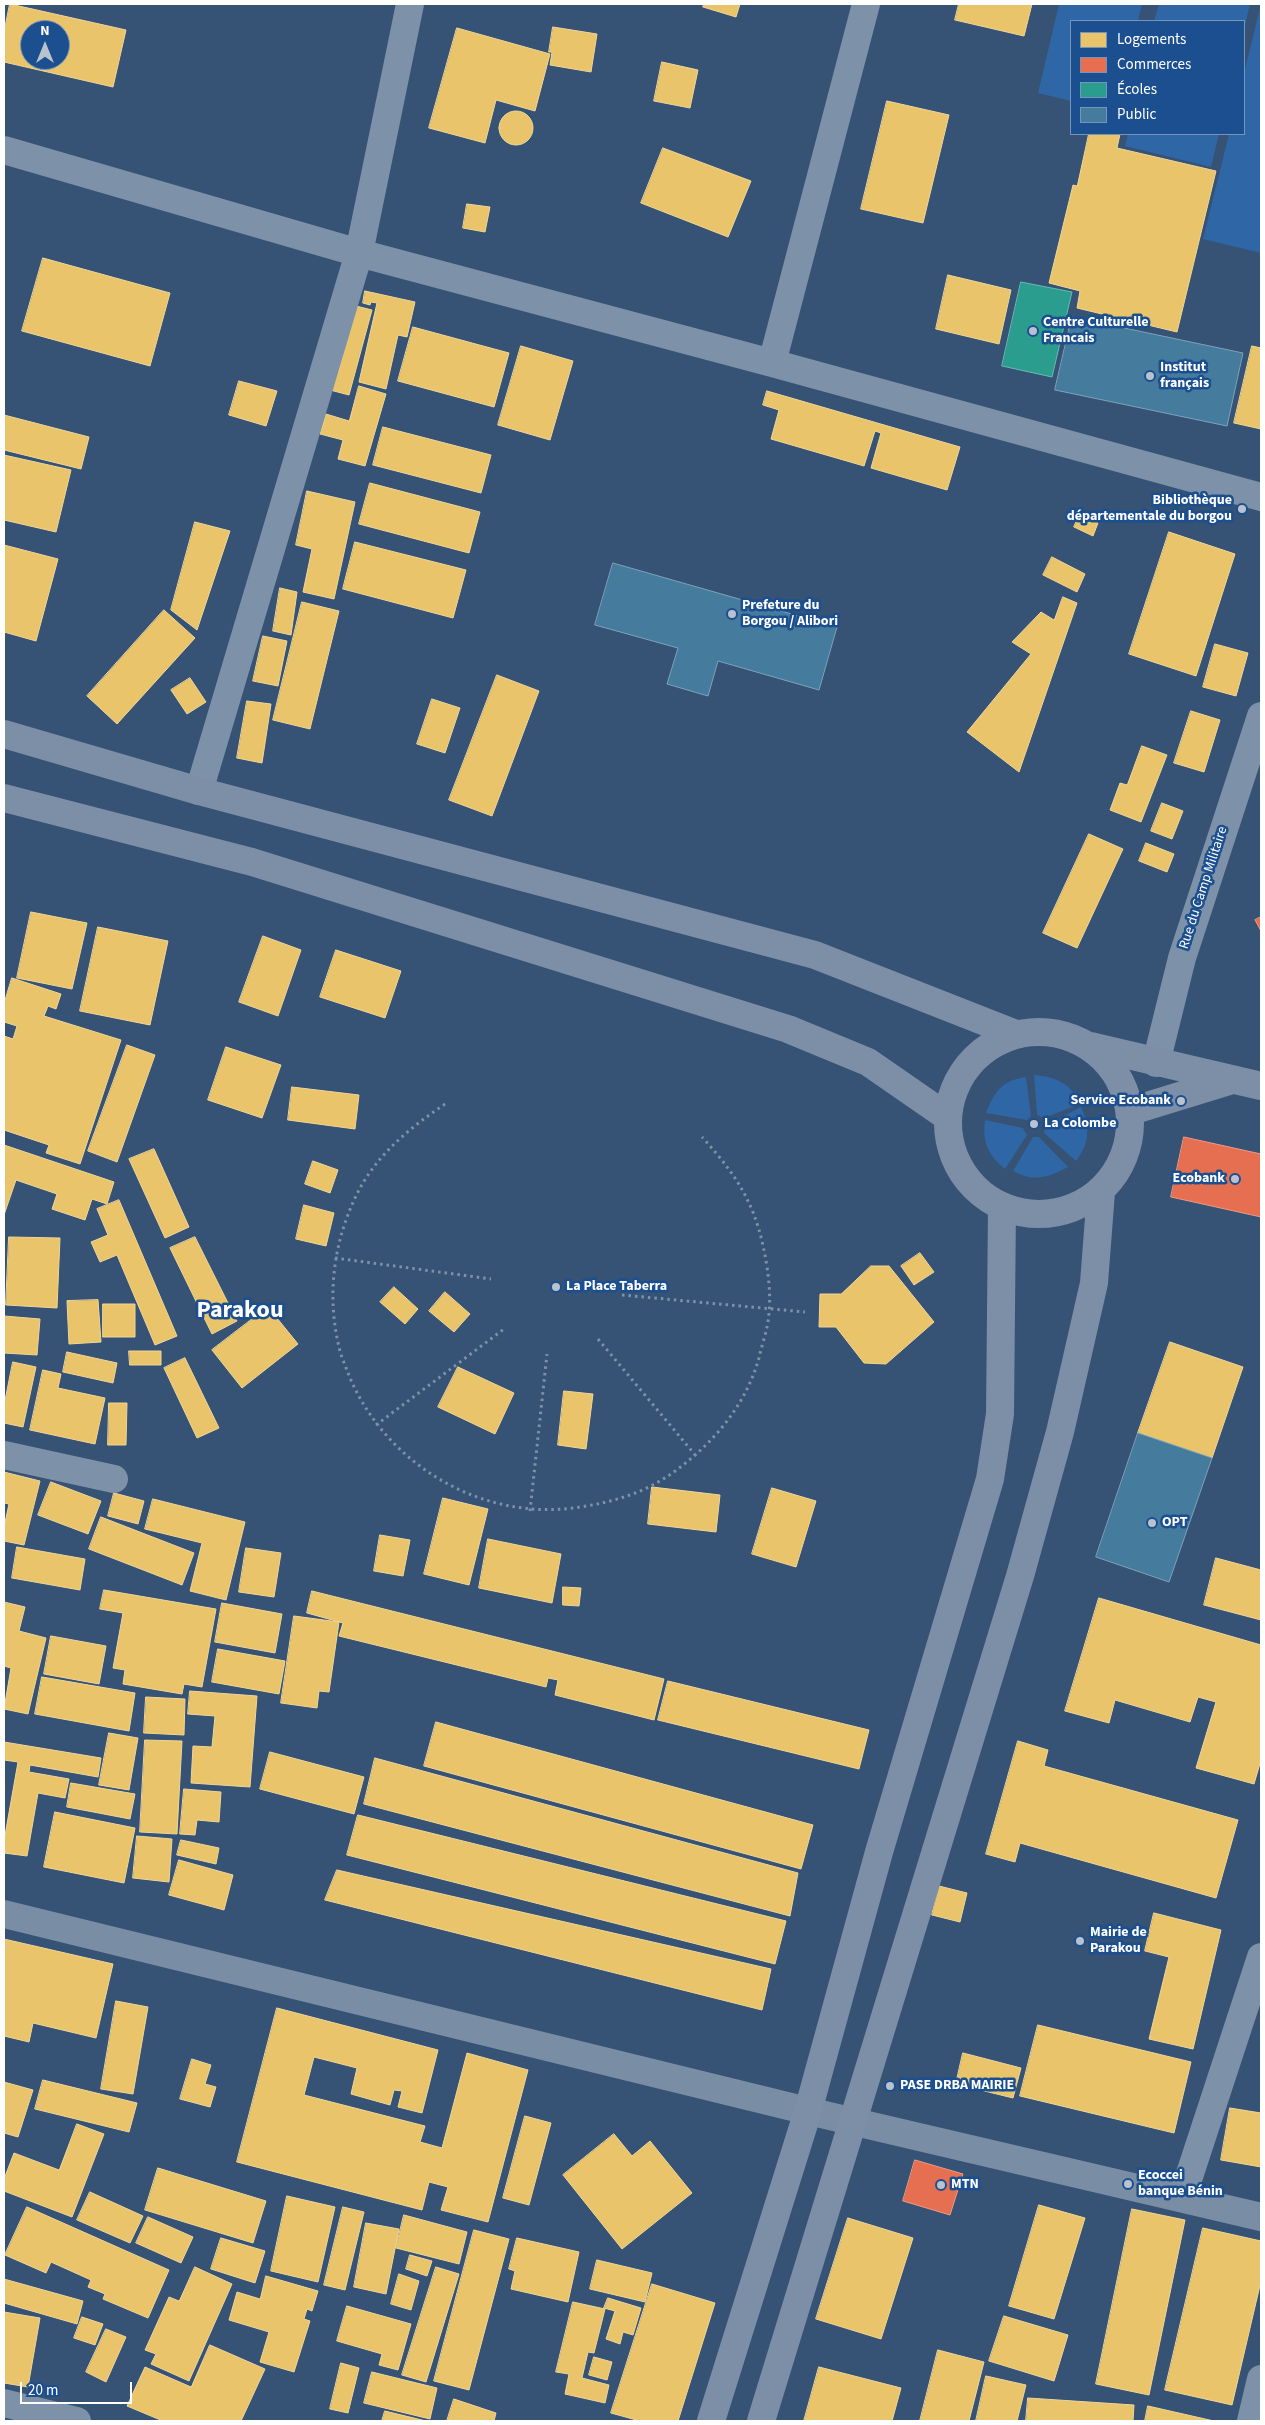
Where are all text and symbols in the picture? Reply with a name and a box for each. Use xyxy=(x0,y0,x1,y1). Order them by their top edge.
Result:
north arrow xyxy=(20,20,70,70)
legend xyxy=(1070,20,1245,135)
text: N xyxy=(40,21,50,41)
text: Logements xyxy=(1117,29,1186,50)
text: Commerces xyxy=(1117,54,1191,75)
text: Écoles xyxy=(1117,79,1157,100)
text: Public xyxy=(1117,104,1156,125)
place label: Centre Culturelle Francais xyxy=(1043,315,1148,348)
marker: Centre Culturelle Francais xyxy=(1027,325,1039,337)
place label: Institut français xyxy=(1160,360,1209,392)
marker: Institut français xyxy=(1144,370,1156,382)
place label: Bibliothèque départementale du borgou xyxy=(1067,493,1232,526)
marker: Bibliothèque départementale du borgou xyxy=(1236,503,1248,515)
place label: Prefeture du Borgou / Alibori xyxy=(742,598,838,630)
marker: Prefeture du Borgou / Alibori xyxy=(726,608,738,620)
street label: Rue du Camp Militaire xyxy=(1176,825,1232,951)
place label: Service Ecobank xyxy=(1070,1093,1171,1109)
marker: Service Ecobank xyxy=(1175,1095,1187,1107)
place label: La Colombe xyxy=(1044,1116,1116,1132)
marker: La Colombe xyxy=(1028,1118,1040,1130)
place label: Ecobank xyxy=(1173,1171,1225,1187)
marker: Ecobank xyxy=(1229,1173,1241,1185)
place label: La Place Taberra xyxy=(566,1279,667,1295)
marker: La Place Taberra xyxy=(550,1281,562,1293)
district label: Parakou xyxy=(196,1298,284,1326)
place label: OPT xyxy=(1162,1515,1188,1531)
marker: OPT xyxy=(1146,1517,1158,1529)
place label: Mairie de Parakou xyxy=(1090,1925,1147,1958)
marker: Mairie de Parakou xyxy=(1074,1935,1086,1947)
place label: PASE DRBA MAIRIE xyxy=(900,2078,1014,2094)
marker: PASE DRBA MAIRIE xyxy=(884,2080,896,2092)
place label: Ecoccei banque Bénin xyxy=(1138,2168,1223,2200)
place label: MTN xyxy=(951,2177,979,2193)
marker: Ecoccei banque Bénin xyxy=(1122,2178,1134,2190)
marker: MTN xyxy=(935,2179,947,2191)
scale bar xyxy=(22,2372,135,2404)
text: 20 m xyxy=(28,2380,58,2401)

